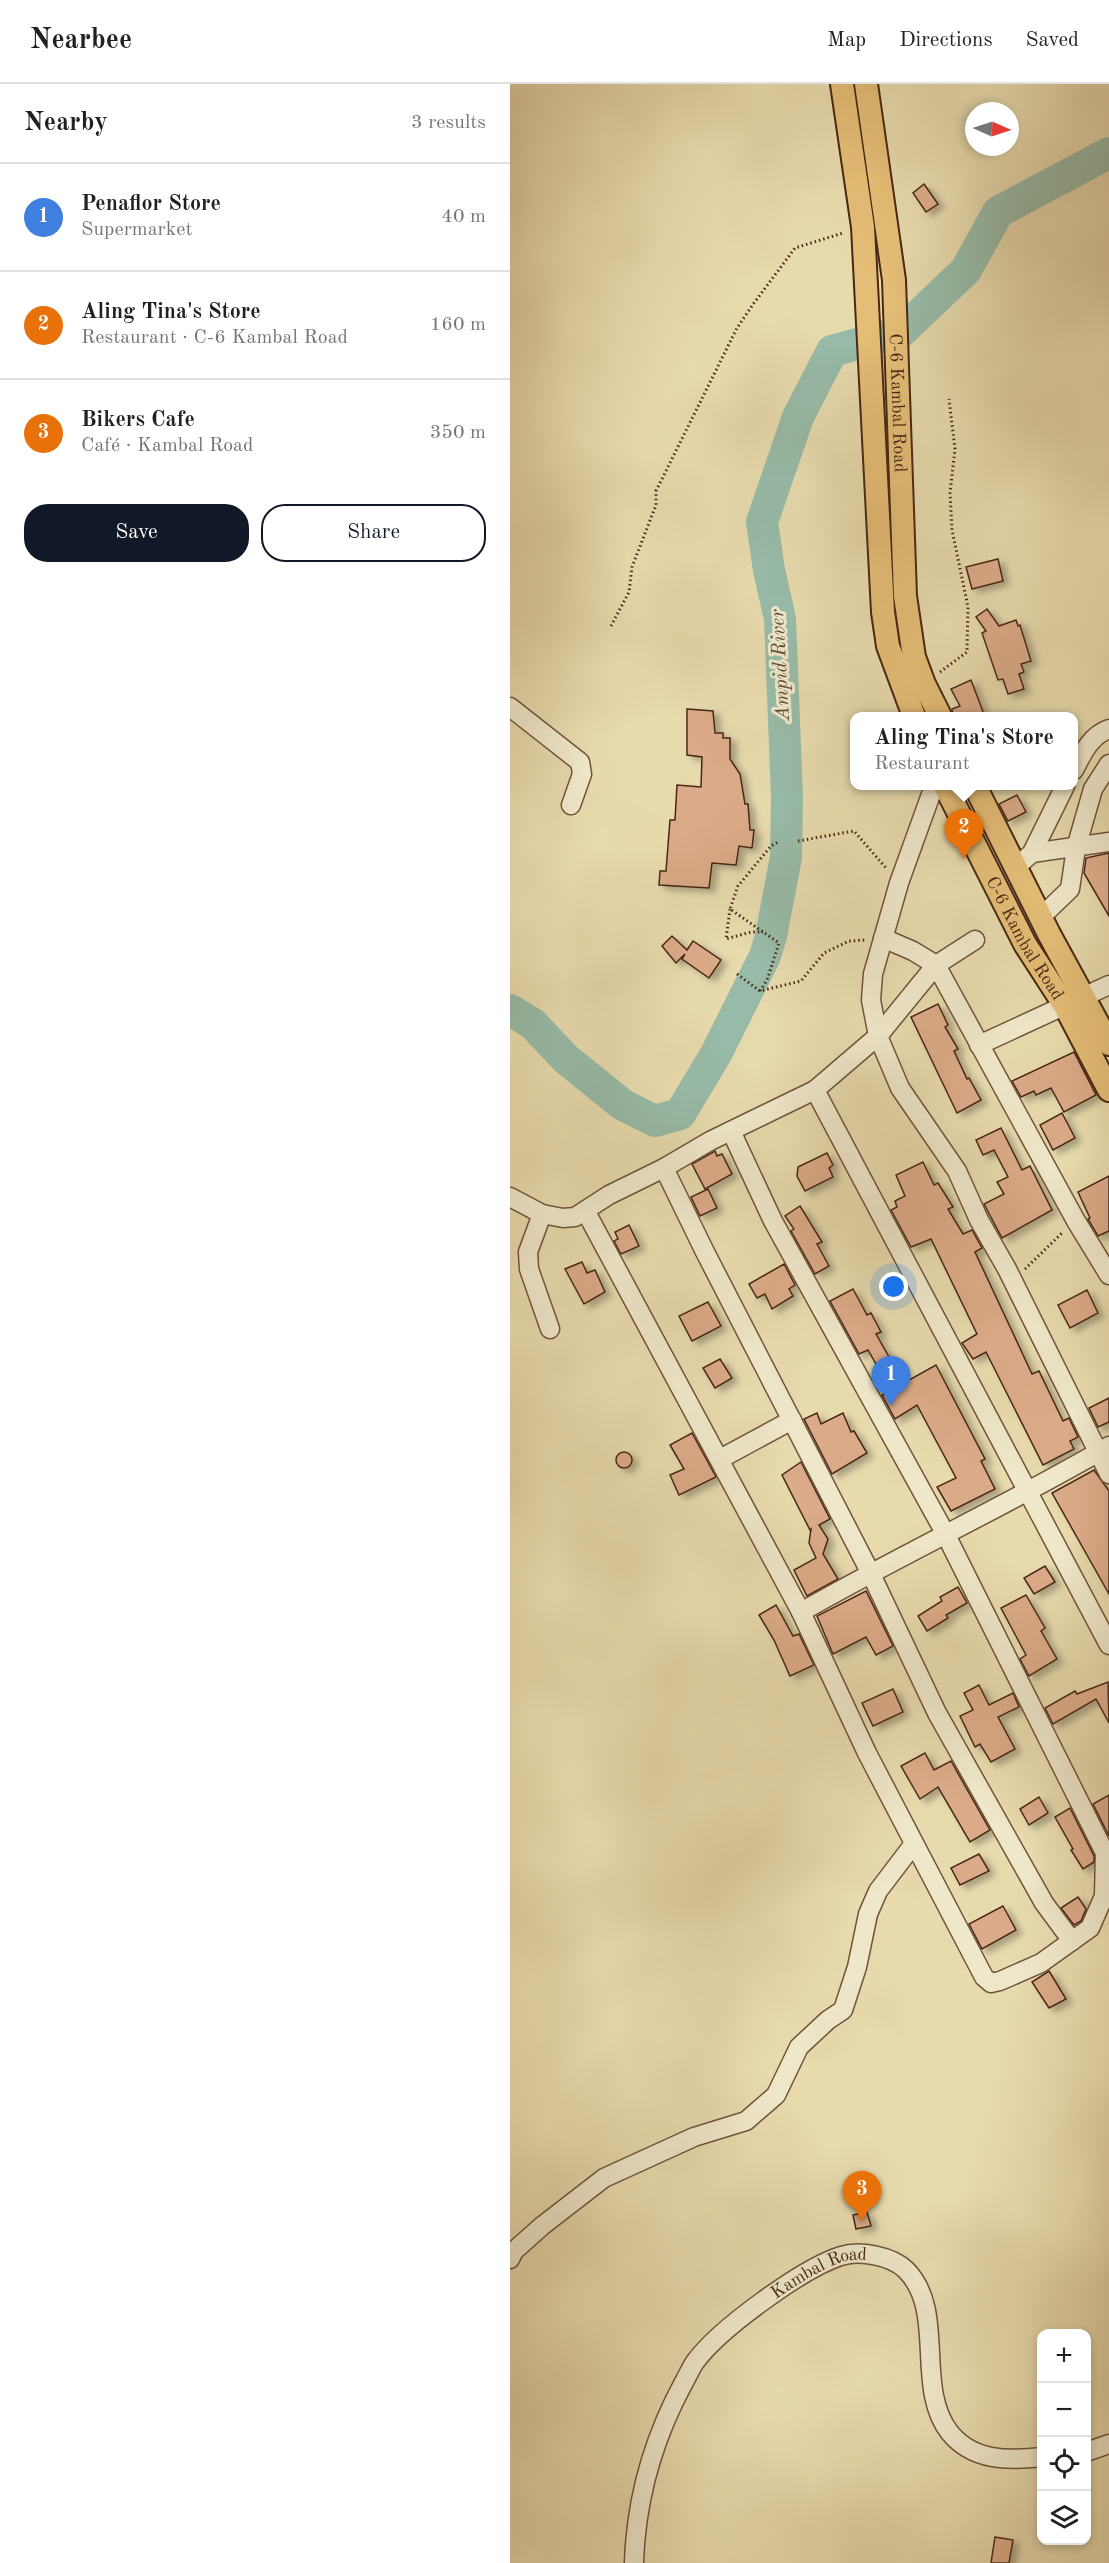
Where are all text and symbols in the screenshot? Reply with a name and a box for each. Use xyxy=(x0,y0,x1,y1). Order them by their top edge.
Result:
text: Nearbee xyxy=(30,27,132,55)
text: Map xyxy=(827,30,866,51)
text: Directions xyxy=(899,30,993,51)
text: Saved xyxy=(1026,30,1079,51)
north arrow xyxy=(965,102,1019,156)
text: Nearby xyxy=(24,110,108,136)
text: 3 results xyxy=(411,113,486,133)
text: Penaflor Store xyxy=(81,193,221,215)
text: 1 xyxy=(38,207,49,227)
text: 40 m xyxy=(441,207,486,227)
text: Supermarket xyxy=(81,220,192,240)
text: Aling Tina's Store xyxy=(81,301,261,323)
text: 2 xyxy=(38,315,49,335)
text: 160 m xyxy=(430,315,486,335)
text: Restaurant · C-6 Kambal Road xyxy=(81,328,348,348)
street label: C-6 Kambal Road xyxy=(886,333,909,473)
text: Bikers Cafe xyxy=(81,409,195,431)
text: 3 xyxy=(38,423,49,443)
text: 350 m xyxy=(430,423,486,443)
text: Café · Kambal Road xyxy=(81,436,253,456)
button: Save xyxy=(24,504,249,562)
button: Share xyxy=(261,504,486,562)
water label: Ampid River xyxy=(768,608,794,722)
popup xyxy=(850,712,1078,790)
text: Aling Tina's Store xyxy=(874,727,1054,749)
text: Restaurant xyxy=(874,754,970,774)
pin: 2 xyxy=(944,810,984,859)
street label: C-6 Kambal Road xyxy=(982,874,1067,1004)
your location xyxy=(879,1272,908,1301)
pin: 1 xyxy=(872,1356,910,1406)
pin: 3 xyxy=(842,2172,882,2221)
street label: Kambal Road xyxy=(768,2246,867,2303)
map controls xyxy=(1037,2329,1091,2545)
button: + xyxy=(1037,2329,1091,2383)
button: − xyxy=(1037,2383,1091,2437)
button: locate xyxy=(1037,2437,1091,2491)
button: layers xyxy=(1037,2491,1091,2545)

